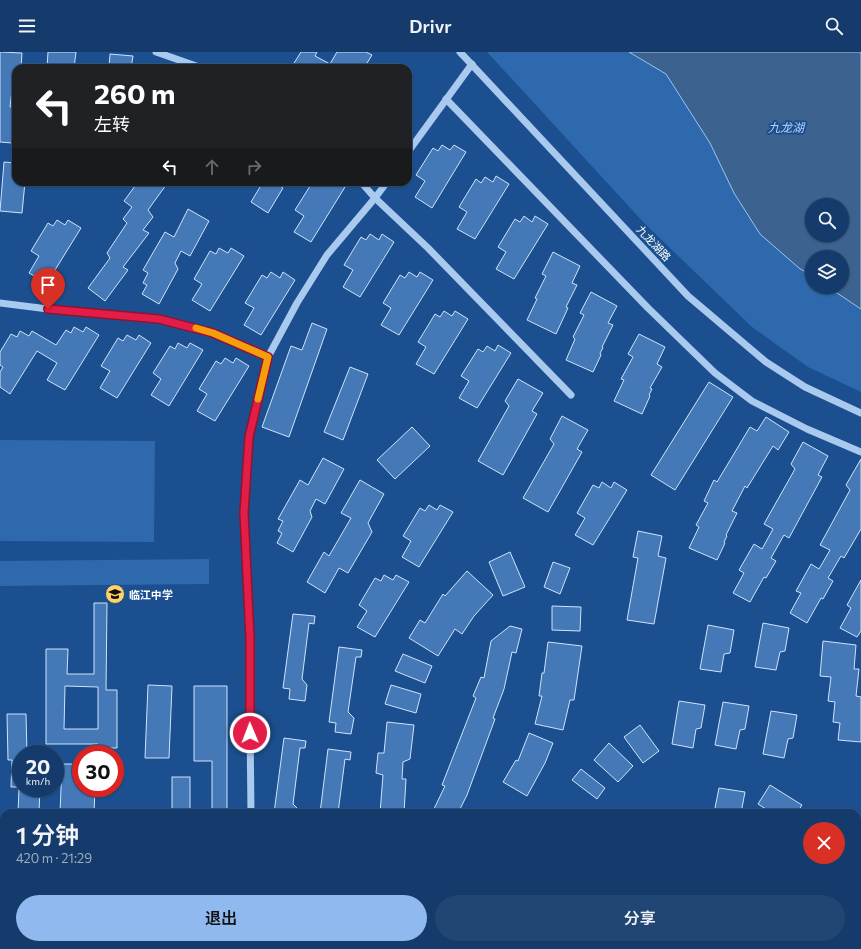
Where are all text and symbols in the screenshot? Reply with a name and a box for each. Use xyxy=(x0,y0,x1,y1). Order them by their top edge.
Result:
icon: menu xyxy=(16,15,38,37)
text: Drivr xyxy=(409,15,452,37)
icon: search xyxy=(823,15,845,37)
text: 260 m xyxy=(94,76,175,110)
icon: left xyxy=(28,80,80,132)
text: 左转 xyxy=(94,113,130,135)
water label: 九龙湖 xyxy=(768,120,806,134)
icon: left xyxy=(159,156,181,178)
icon: ahead xyxy=(201,156,223,178)
icon: right xyxy=(243,156,265,178)
map controls xyxy=(805,198,849,294)
button: search xyxy=(805,198,849,242)
street label: 九龙湖路 xyxy=(634,222,674,264)
button: layers xyxy=(805,250,849,294)
pin xyxy=(31,268,65,309)
icon: arrive xyxy=(37,274,59,296)
school or university icon: 临江中学 xyxy=(104,583,126,605)
place label: 临江中学 xyxy=(129,588,173,601)
position arrow xyxy=(229,712,271,754)
speed limit sign: 30 xyxy=(72,745,124,797)
text: 20 xyxy=(26,754,50,778)
text: km/h xyxy=(26,775,50,787)
text: 1 分钟 xyxy=(16,820,79,849)
button: close xyxy=(803,822,845,864)
text: 420 m · 21:29 xyxy=(16,850,92,866)
button: 退出 xyxy=(16,895,427,941)
button: 分享 xyxy=(435,895,845,941)

